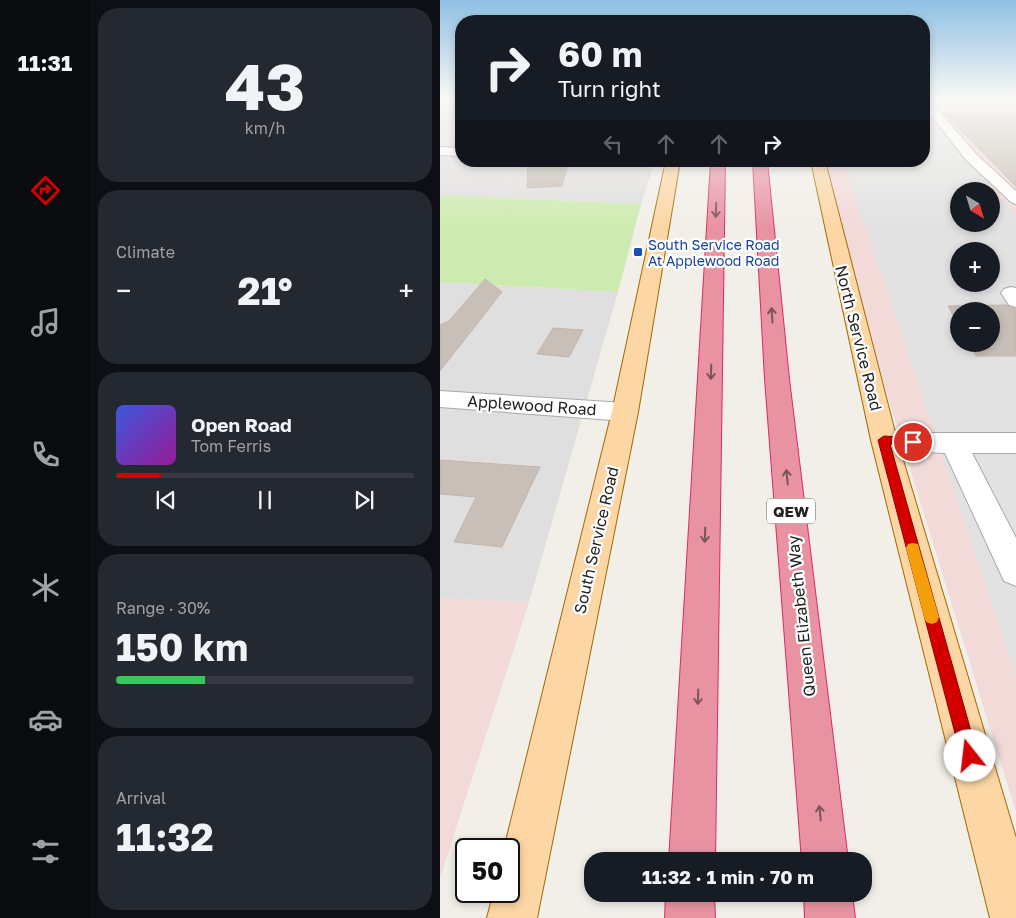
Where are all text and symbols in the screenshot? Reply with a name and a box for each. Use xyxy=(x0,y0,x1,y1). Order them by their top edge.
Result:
text: 60 m xyxy=(558,33,642,75)
icon: right xyxy=(475,35,540,100)
text: 43 xyxy=(225,46,305,124)
text: 11:31 xyxy=(18,49,72,76)
text: Turn right xyxy=(558,75,661,102)
text: km/h xyxy=(245,118,285,138)
icon: left xyxy=(599,130,627,158)
icon: ahead xyxy=(652,130,680,158)
icon: ahead xyxy=(705,130,733,158)
icon: right xyxy=(758,130,786,158)
icon: directions xyxy=(28,173,63,208)
north arrow xyxy=(950,182,1000,232)
map controls xyxy=(950,182,1000,352)
one-way arrow xyxy=(712,202,721,218)
place label: South Service Road At Applewood Road xyxy=(648,236,780,269)
text: Climate xyxy=(116,242,175,262)
button: + xyxy=(950,242,1000,292)
marker: South Service Road At Applewood Road xyxy=(632,246,644,258)
street label: North Service Road xyxy=(831,263,887,413)
text: 21° xyxy=(238,268,293,313)
text: − xyxy=(116,274,131,307)
text: + xyxy=(399,274,414,307)
button: − xyxy=(950,302,1000,352)
icon: music xyxy=(28,305,63,340)
one-way arrow xyxy=(768,307,777,323)
one-way arrow xyxy=(706,364,716,380)
street label: Applewood Road xyxy=(467,391,597,419)
text: Open Road xyxy=(191,413,292,436)
pin xyxy=(892,421,934,463)
icon: arrive xyxy=(899,428,927,456)
text: Tom Ferris xyxy=(191,436,271,456)
icon: phone xyxy=(28,437,63,472)
street label: South Service Road xyxy=(569,464,623,616)
one-way arrow xyxy=(782,469,792,485)
icon: previous xyxy=(152,486,180,514)
icon: pause xyxy=(251,486,279,514)
icon: next xyxy=(350,486,378,514)
road number: QEW xyxy=(767,498,815,524)
one-way arrow xyxy=(700,526,709,542)
street label: Queen Elizabeth Way xyxy=(783,534,819,698)
icon: climate xyxy=(28,570,63,605)
text: Range · 30% xyxy=(116,598,210,618)
text: 150 km xyxy=(116,624,248,669)
one-way arrow xyxy=(694,689,703,705)
icon: car xyxy=(28,702,63,737)
position arrow xyxy=(943,729,995,781)
text: Arrival xyxy=(116,788,166,808)
one-way arrow xyxy=(815,805,825,821)
text: 11:32 xyxy=(116,814,214,859)
icon: filters xyxy=(28,834,63,869)
speed limit sign: 50 xyxy=(455,838,520,903)
text: 11:32 · 1 min · 70 m xyxy=(642,865,814,888)

